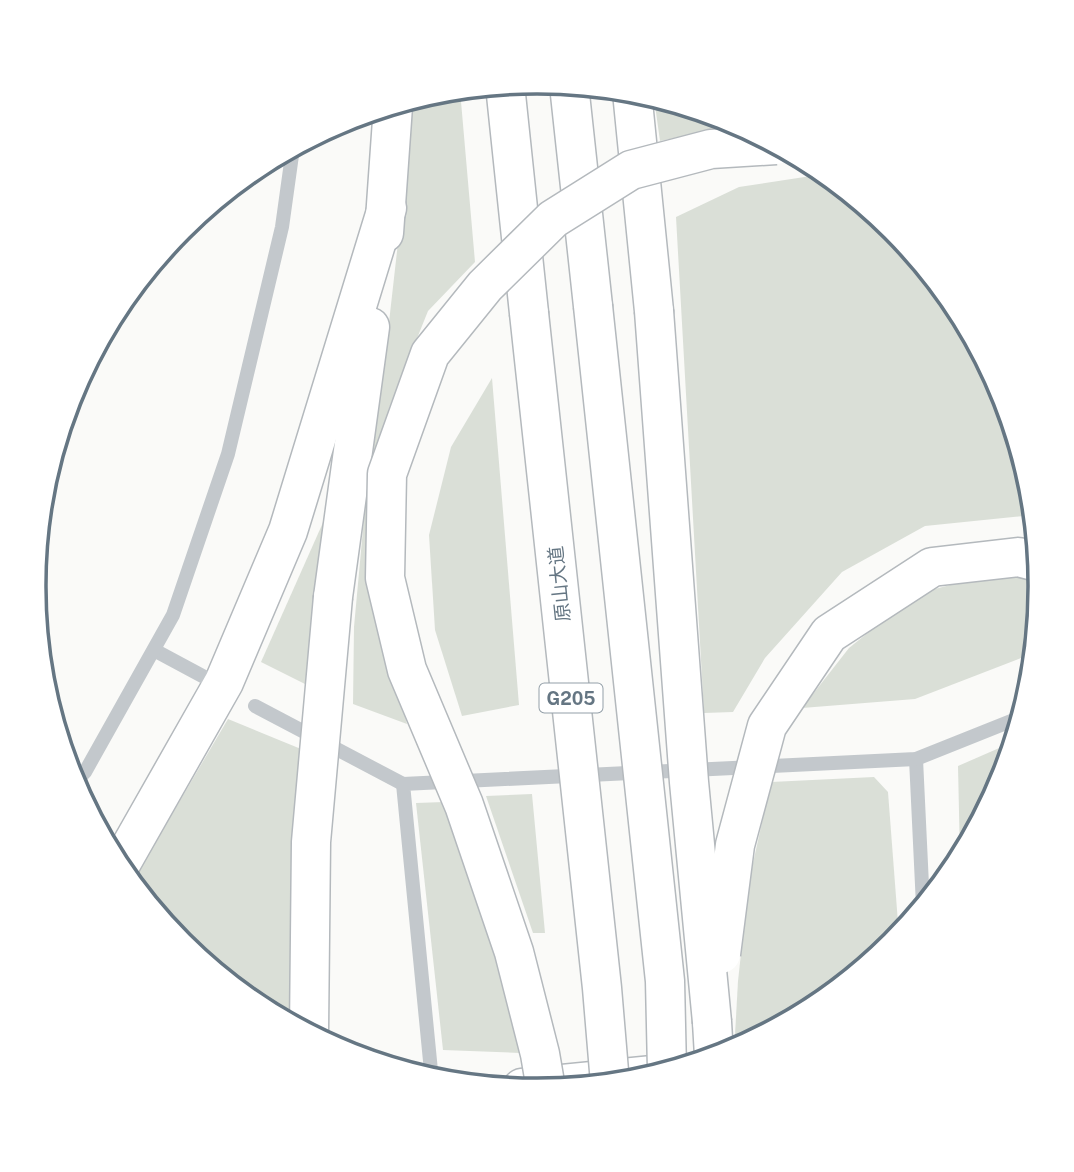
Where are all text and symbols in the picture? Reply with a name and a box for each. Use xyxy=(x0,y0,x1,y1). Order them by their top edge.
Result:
street label: 原山大道 xyxy=(544,545,574,623)
road number: G205 xyxy=(540,684,602,712)

